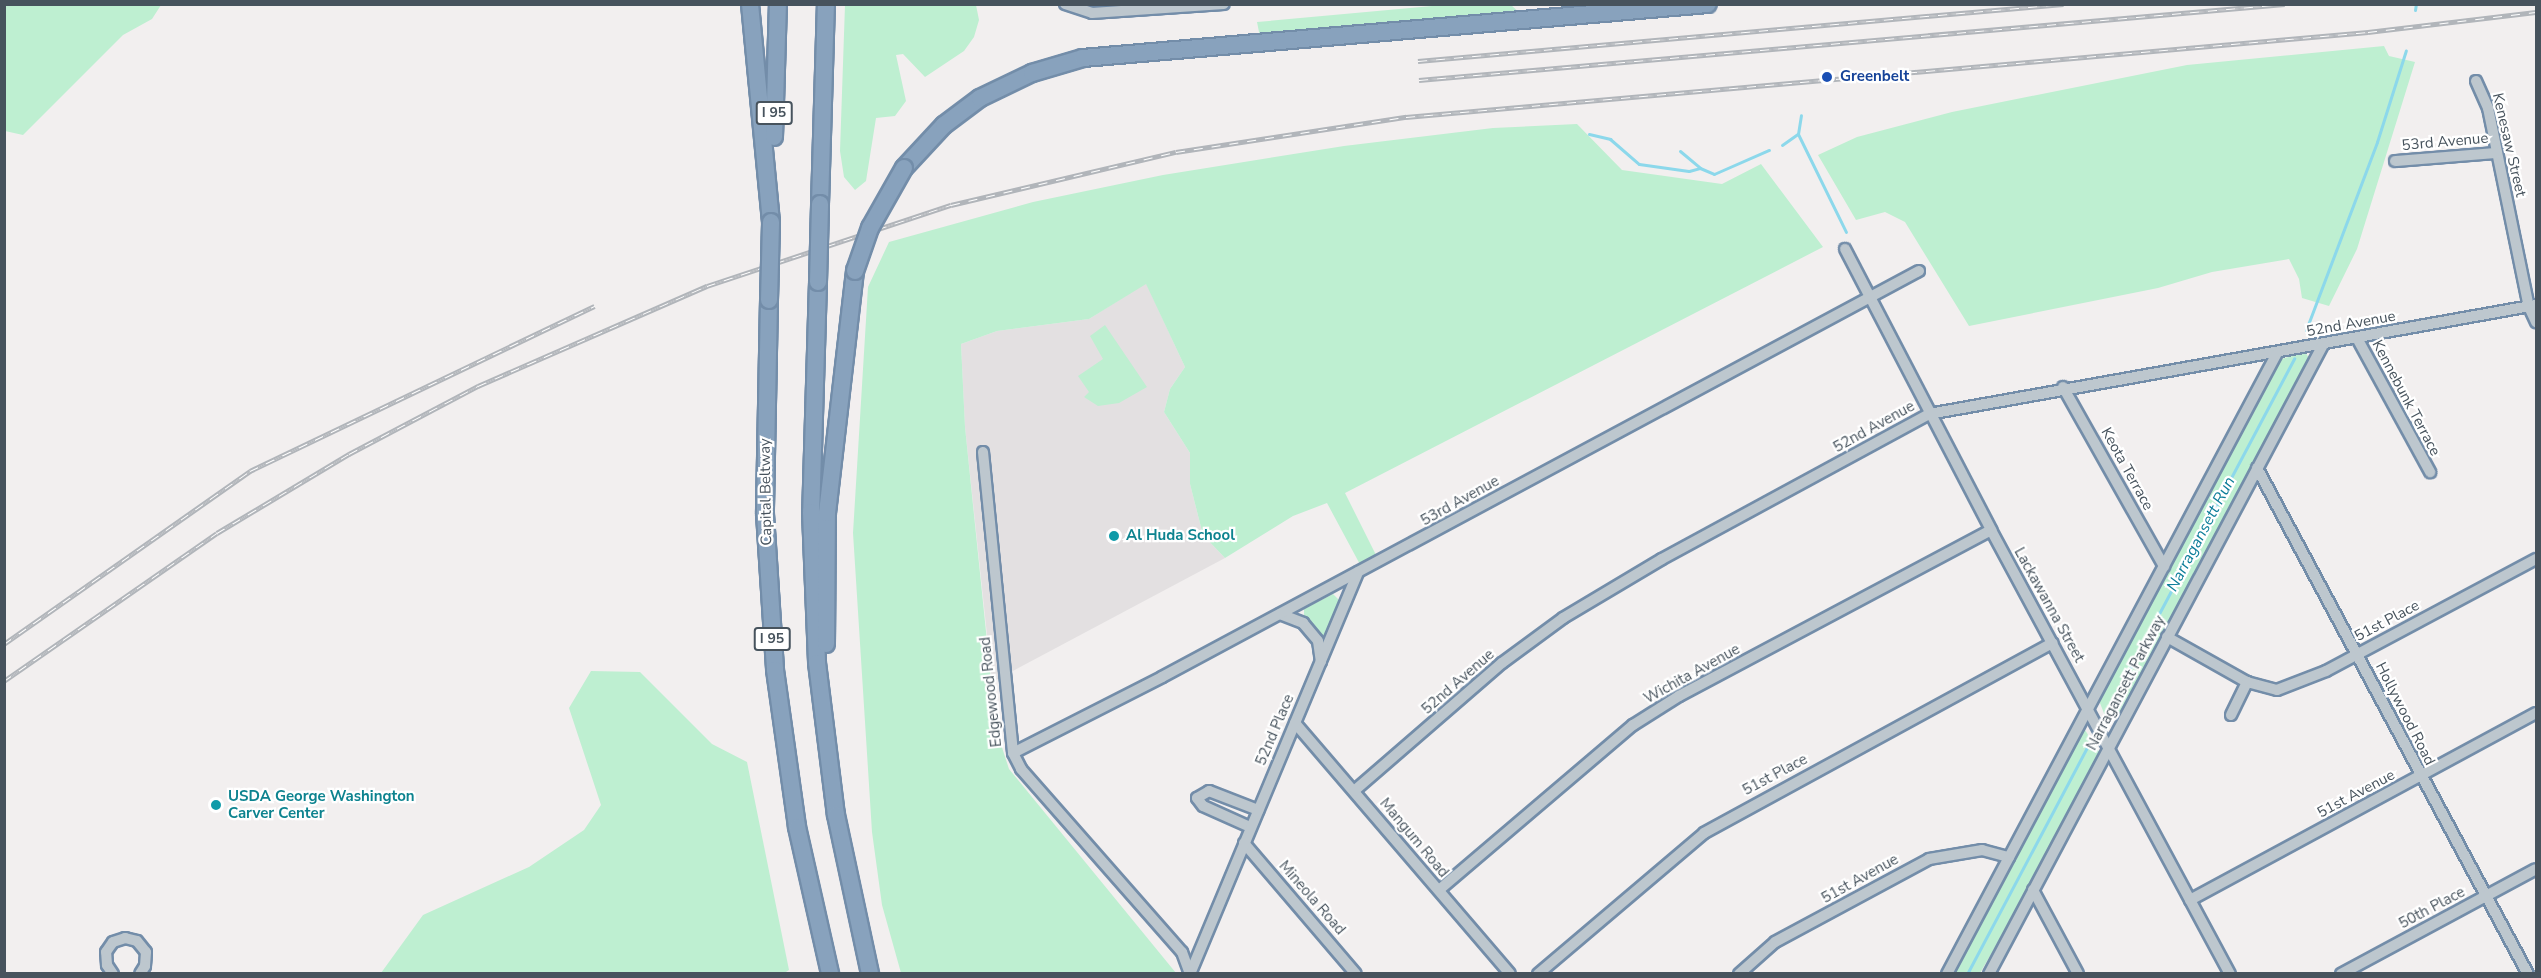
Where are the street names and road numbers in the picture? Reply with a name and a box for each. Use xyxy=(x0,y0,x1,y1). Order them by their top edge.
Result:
street label: Kenesaw Street xyxy=(2488,91,2530,199)
road number: I 95 xyxy=(754,102,794,124)
street label: 53rd Avenue xyxy=(2401,129,2489,155)
street label: 52nd Avenue xyxy=(2305,307,2397,341)
street label: Kennebunk Terrace xyxy=(2368,337,2444,459)
street label: 52nd Avenue xyxy=(1830,397,1918,457)
street label: Keota Terrace xyxy=(2097,425,2157,513)
street label: Capital Beltway xyxy=(756,438,776,546)
street label: 53rd Avenue xyxy=(1418,472,1502,530)
street label: Lackawanna Street xyxy=(2010,544,2088,666)
street label: 51st Place xyxy=(2351,596,2423,646)
street label: Narragansett Parkway xyxy=(2083,613,2169,753)
road number: I 95 xyxy=(752,628,792,650)
street label: Edgewood Road xyxy=(976,636,1006,748)
street label: Wichita Avenue xyxy=(1641,640,1743,708)
street label: 52nd Avenue xyxy=(1418,646,1498,718)
street label: Hollywood Road xyxy=(2371,660,2439,768)
street label: 52nd Place xyxy=(1252,692,1298,768)
street label: 51st Place xyxy=(1739,750,1811,800)
street label: 51st Avenue xyxy=(2314,766,2398,822)
street label: Mangum Road xyxy=(1376,795,1452,881)
street label: 51st Avenue xyxy=(1818,850,1902,908)
street label: Mineola Road xyxy=(1275,857,1349,939)
street label: 50th Place xyxy=(2396,883,2468,933)

